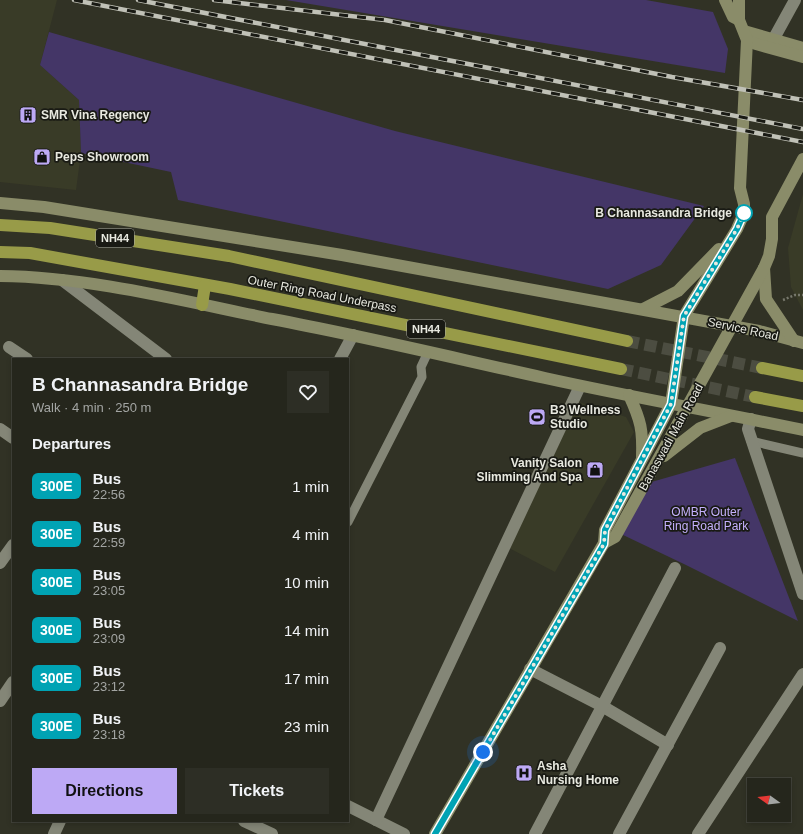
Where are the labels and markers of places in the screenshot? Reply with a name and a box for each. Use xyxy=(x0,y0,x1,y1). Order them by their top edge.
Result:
building icon: SMR Vina Regency xyxy=(18,105,38,125)
place label: SMR Vina Regency xyxy=(41,108,150,122)
shop icon: Peps Showroom xyxy=(32,147,52,167)
place label: Peps Showroom xyxy=(55,150,149,164)
marker: B Channasandra Bridge xyxy=(735,204,753,222)
place label: B Channasandra Bridge xyxy=(595,206,732,220)
place label: B3 Wellness Studio xyxy=(550,403,621,431)
sports icon: B3 Wellness Studio xyxy=(527,407,547,427)
place label: Vanity Salon Slimming And Spa xyxy=(476,456,582,484)
shop icon: Vanity Salon Slimming And Spa xyxy=(585,460,605,480)
place label: Asha Nursing Home xyxy=(537,759,619,787)
hospital icon: Asha Nursing Home xyxy=(514,763,534,783)

